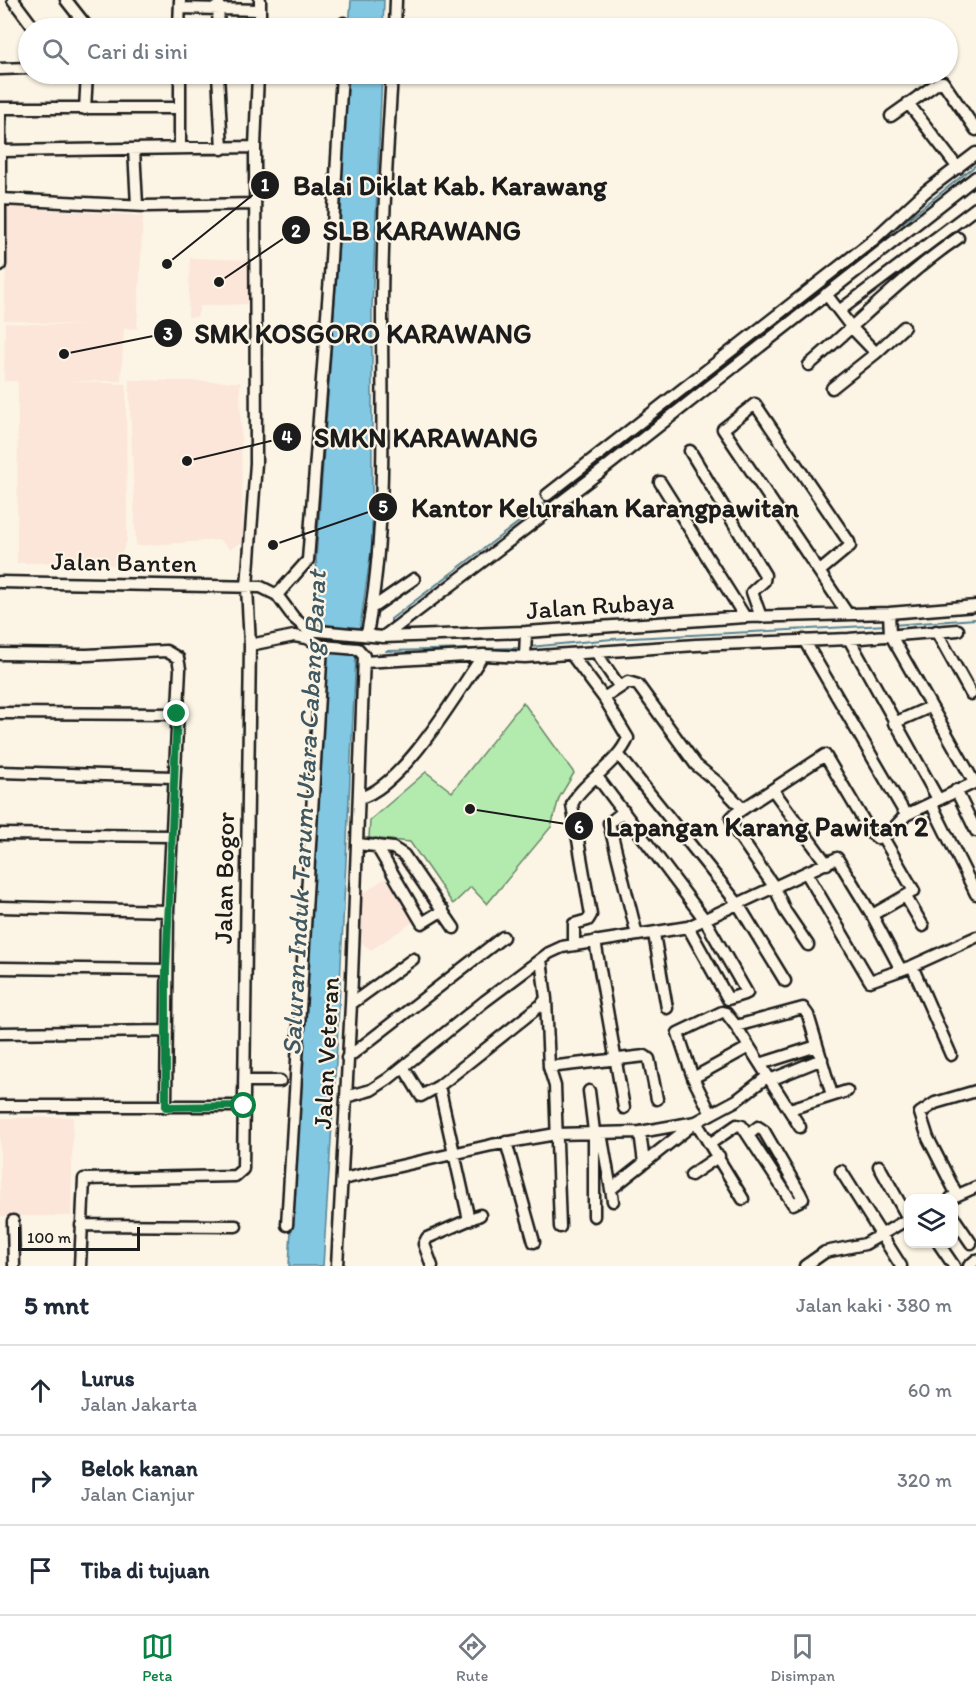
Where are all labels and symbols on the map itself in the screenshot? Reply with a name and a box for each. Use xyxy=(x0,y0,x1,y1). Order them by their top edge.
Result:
callout: Balai Diklat Kab. Karawang xyxy=(250,163,620,208)
text: Balai Diklat Kab. Karawang xyxy=(293,169,608,202)
text: 1 xyxy=(261,174,270,196)
callout: SLB KARAWANG xyxy=(281,208,533,253)
text: SLB KARAWANG xyxy=(323,214,521,247)
text: 2 xyxy=(291,220,301,242)
callout: SMK KOSGORO KARAWANG xyxy=(153,311,544,356)
text: SMK KOSGORO KARAWANG xyxy=(194,317,532,350)
text: 3 xyxy=(163,323,173,345)
callout: SMKN KARAWANG xyxy=(272,415,550,460)
text: SMKN KARAWANG xyxy=(314,421,538,454)
text: 4 xyxy=(282,426,293,448)
callout: Kantor Kelurahan Karangpawitan xyxy=(368,485,812,530)
text: Kantor Kelurahan Karangpawitan xyxy=(411,491,799,524)
text: 5 xyxy=(378,496,388,518)
street label: Jalan Banten xyxy=(51,545,198,579)
water label: Saluran Induk Tarum Utara Cabang Barat xyxy=(274,567,333,1056)
street label: Jalan Rubaya xyxy=(525,584,675,626)
route end xyxy=(163,700,189,726)
callout: Lapangan Karang Pawitan 2 xyxy=(564,804,940,849)
text: Lapangan Karang Pawitan 2 xyxy=(606,810,929,843)
street label: Jalan Bogor xyxy=(207,811,241,944)
text: 6 xyxy=(574,816,584,838)
street label: Jalan Veteran xyxy=(306,976,346,1130)
route start xyxy=(230,1092,256,1118)
scale bar xyxy=(18,1224,140,1252)

